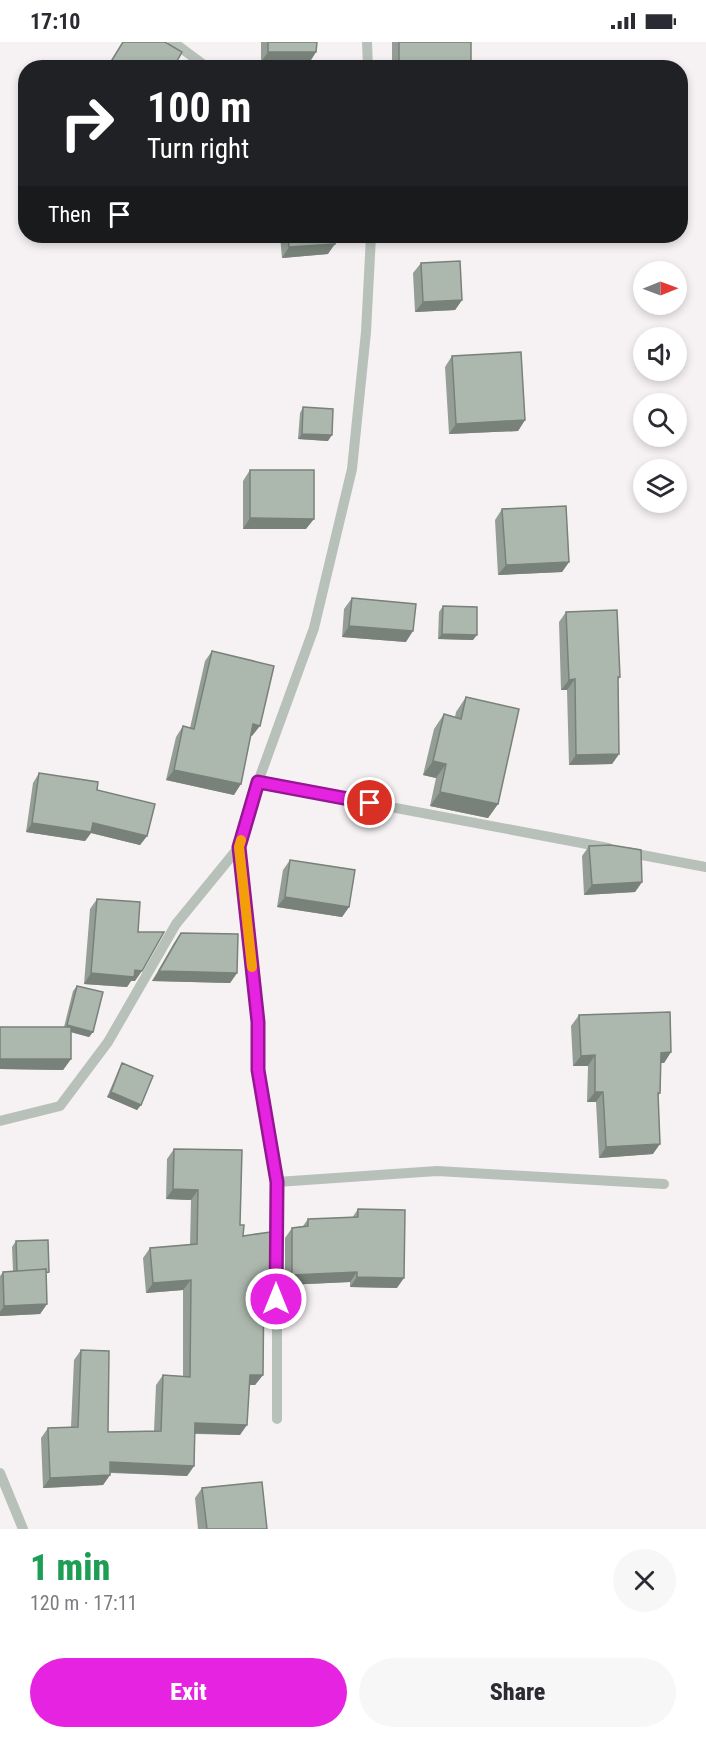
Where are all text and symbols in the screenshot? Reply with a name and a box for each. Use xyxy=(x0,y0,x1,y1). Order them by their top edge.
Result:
text: 17:10 xyxy=(30,9,81,34)
text: 100 m xyxy=(147,83,252,132)
icon: right xyxy=(48,84,126,162)
text: Turn right xyxy=(147,133,249,165)
icon: arrive xyxy=(103,198,136,231)
text: Then xyxy=(48,202,91,227)
north arrow xyxy=(633,261,687,315)
map controls xyxy=(633,261,687,513)
button: sound xyxy=(633,327,687,381)
button: search xyxy=(633,393,687,447)
button: layers xyxy=(633,459,687,513)
pin xyxy=(344,777,395,828)
icon: arrive xyxy=(353,786,386,819)
position arrow xyxy=(244,1267,308,1331)
text: 1 min xyxy=(30,1547,110,1589)
button: close xyxy=(613,1549,676,1612)
text: 120 m · 17:11 xyxy=(30,1591,137,1615)
button: Exit xyxy=(30,1658,347,1727)
button: Share xyxy=(359,1658,676,1727)

